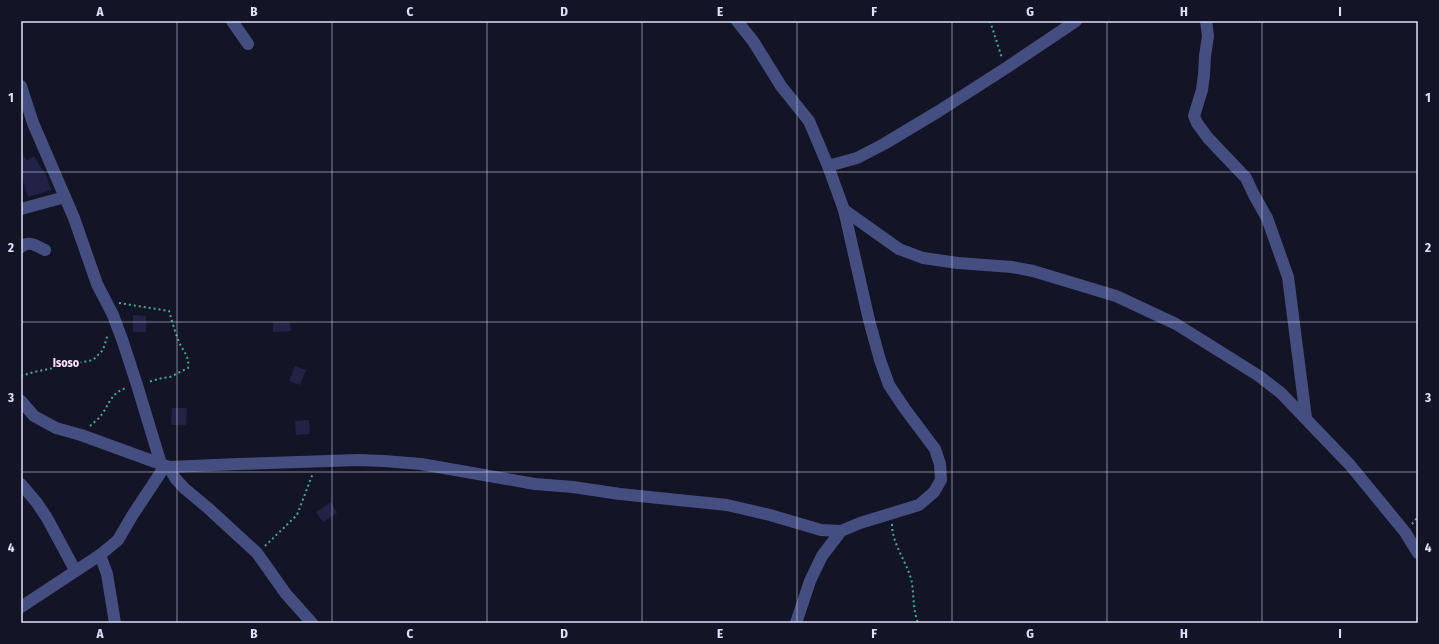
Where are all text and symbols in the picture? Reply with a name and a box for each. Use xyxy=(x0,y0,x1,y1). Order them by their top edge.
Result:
text: A xyxy=(95,4,104,19)
text: B xyxy=(250,4,258,19)
text: C xyxy=(407,4,414,19)
text: D xyxy=(560,4,568,19)
text: E xyxy=(717,4,723,19)
text: F xyxy=(871,4,877,19)
text: G xyxy=(1026,4,1034,19)
text: H xyxy=(1180,4,1188,19)
text: I xyxy=(1338,4,1342,19)
text: 1 xyxy=(8,90,14,105)
text: 1 xyxy=(1425,90,1431,105)
text: 2 xyxy=(7,240,14,255)
text: 2 xyxy=(1424,240,1431,255)
district label: Isoso xyxy=(53,356,80,370)
text: 3 xyxy=(7,390,14,405)
text: 3 xyxy=(1424,390,1431,405)
text: 4 xyxy=(8,540,15,555)
text: 4 xyxy=(1425,540,1432,555)
text: A xyxy=(95,626,104,641)
text: B xyxy=(250,626,258,641)
text: C xyxy=(407,626,414,641)
text: D xyxy=(560,626,568,641)
text: E xyxy=(717,626,723,641)
text: F xyxy=(871,626,877,641)
text: G xyxy=(1026,626,1034,641)
text: H xyxy=(1180,626,1188,641)
text: I xyxy=(1338,626,1342,641)

